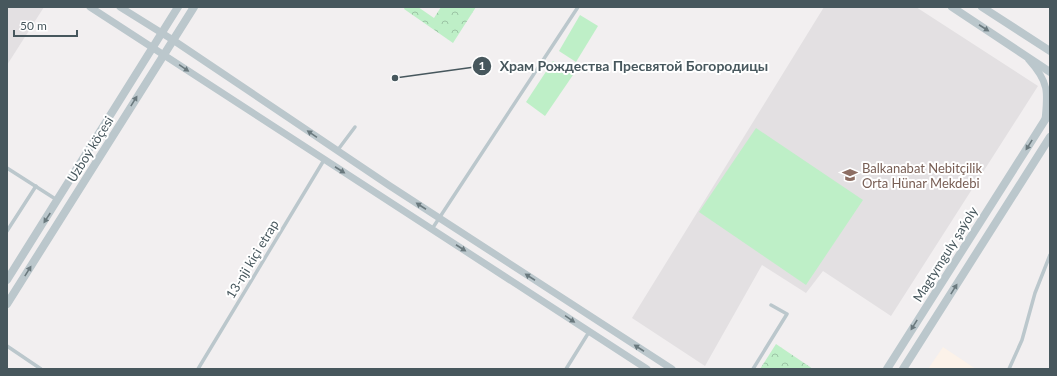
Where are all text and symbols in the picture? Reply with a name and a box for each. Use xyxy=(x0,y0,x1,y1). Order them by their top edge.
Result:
scale bar xyxy=(14,12,77,38)
text: 50 m xyxy=(20,18,47,33)
one-way arrow xyxy=(978,25,990,32)
callout: Храм Рождества Пресвятой Богородицы xyxy=(472,53,776,79)
text: Храм Рождества Пресвятой Богородицы xyxy=(500,57,768,74)
text: 1 xyxy=(479,58,486,73)
one-way arrow xyxy=(179,64,190,72)
one-way arrow xyxy=(130,96,138,106)
street label: Uzboý köçesi xyxy=(63,113,117,185)
one-way arrow xyxy=(307,131,318,138)
one-way arrow xyxy=(1025,140,1033,150)
place label: Balkanabat Nebitçilik Orta Hünar Mekdebi xyxy=(862,160,982,191)
one-way arrow xyxy=(335,166,345,174)
school or university icon: Balkanabat Nebitçilik Orta Hünar Mekdebi xyxy=(841,166,859,184)
one-way arrow xyxy=(415,203,427,210)
street label: Magtymguly şaýoly xyxy=(909,203,981,305)
one-way arrow xyxy=(43,212,50,224)
street label: 13-nji kiçi etrap xyxy=(222,217,282,301)
one-way arrow xyxy=(456,244,466,252)
one-way arrow xyxy=(24,265,31,277)
one-way arrow xyxy=(525,273,535,281)
one-way arrow xyxy=(950,284,958,294)
one-way arrow xyxy=(564,316,576,323)
one-way arrow xyxy=(911,319,918,331)
one-way arrow xyxy=(634,344,644,352)

